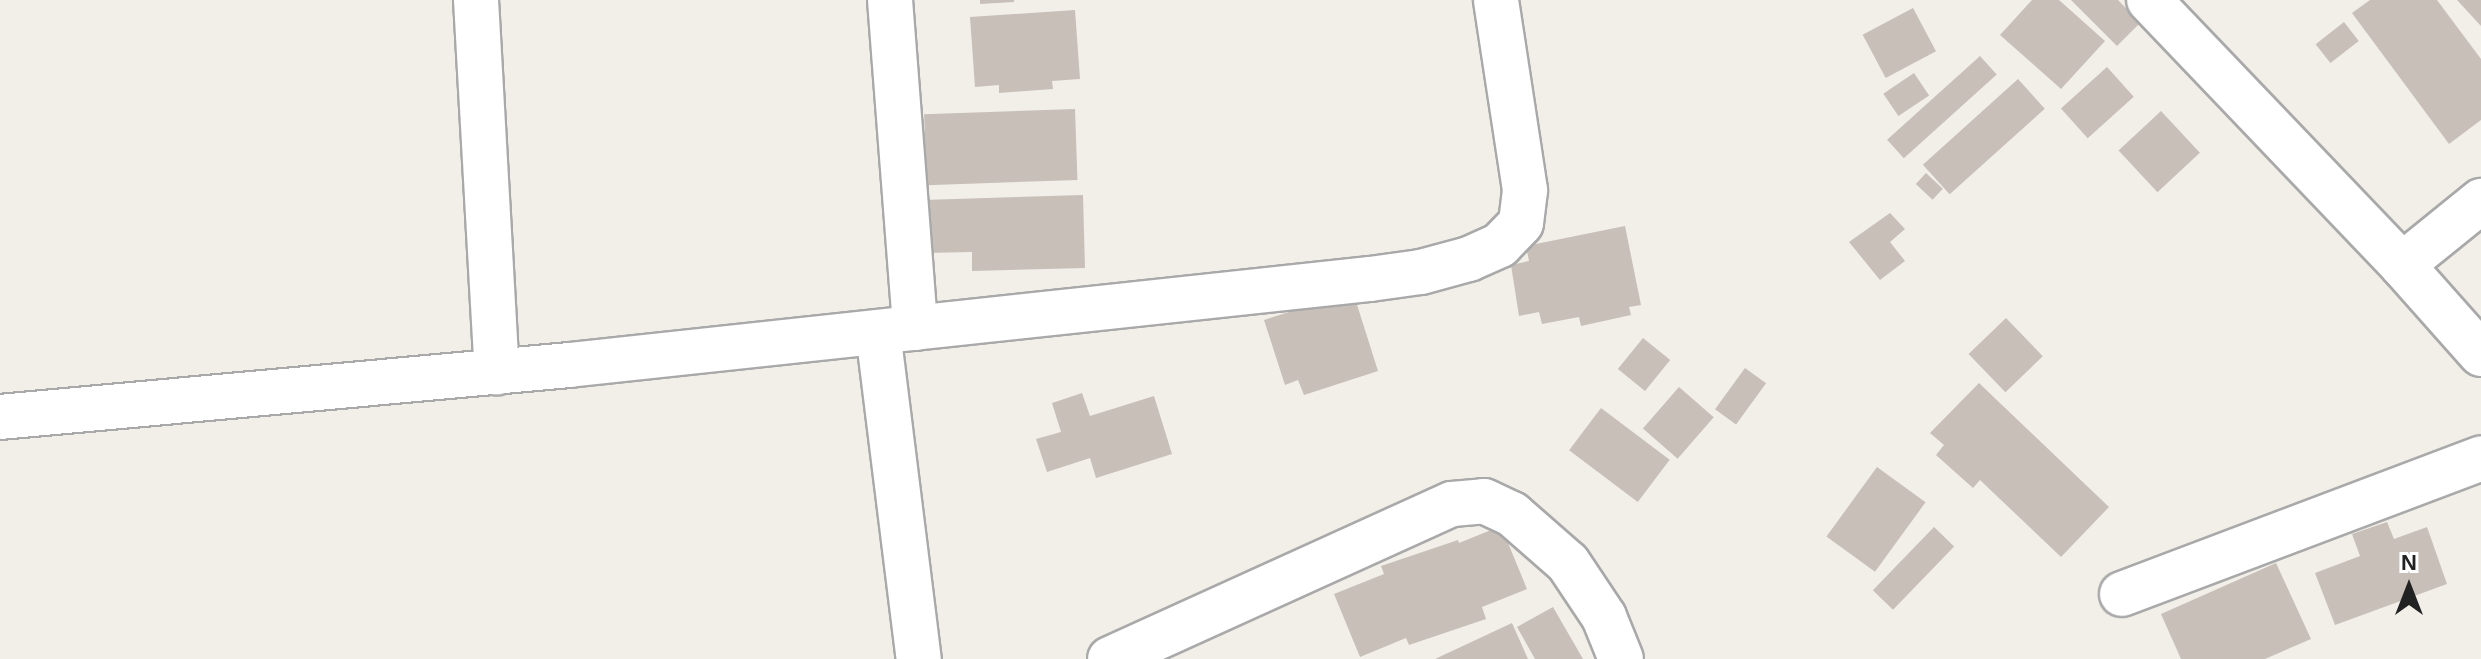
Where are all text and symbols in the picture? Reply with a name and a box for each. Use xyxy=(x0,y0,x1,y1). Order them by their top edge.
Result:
north arrow xyxy=(2369,547,2449,627)
text: N xyxy=(2401,550,2417,575)

